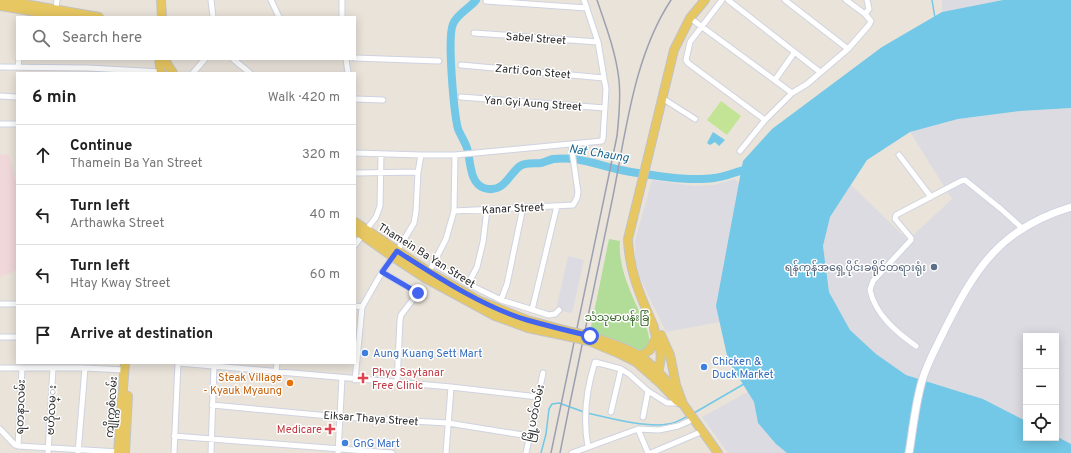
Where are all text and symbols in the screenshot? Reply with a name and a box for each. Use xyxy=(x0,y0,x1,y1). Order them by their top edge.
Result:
search box xyxy=(16,16,356,60)
icon: search xyxy=(30,27,52,49)
text: Search here xyxy=(62,29,142,48)
street label: Sabel Street xyxy=(505,30,567,48)
street label: Zarti Gon Steet xyxy=(495,62,571,82)
text: 6 min xyxy=(32,87,76,109)
text: Walk · 420 m xyxy=(268,90,340,106)
street label: Yan Gyi Aung Street xyxy=(483,94,582,114)
text: Continue xyxy=(70,137,132,156)
water label: Nat Chaung xyxy=(568,141,630,167)
icon: ahead xyxy=(32,144,54,166)
text: 320 m xyxy=(302,147,340,163)
text: Thamein Ba Yan Street xyxy=(70,156,202,172)
text: Turn left xyxy=(70,197,130,216)
street label: Kanar Street xyxy=(482,200,545,218)
icon: left xyxy=(32,204,54,226)
text: 40 m xyxy=(310,207,340,223)
text: Arthawka Street xyxy=(70,216,164,232)
street label: Thamein Ba Yan Street xyxy=(375,220,478,291)
text: Turn left xyxy=(70,257,130,276)
place label: ရန်ကုန်အရှေ့ပိုင်းခရိုင်တရားရုံး xyxy=(785,260,926,276)
marker: ရန်ကုန်အရှေ့ပိုင်းခရိုင်တရားရုံး xyxy=(929,262,939,272)
icon: left xyxy=(32,264,54,286)
text: 60 m xyxy=(310,267,340,283)
text: Htay Kway Street xyxy=(70,276,170,292)
route end xyxy=(409,284,427,302)
park label: သံသုမာပန်းခြံ xyxy=(585,310,649,326)
icon: arrive xyxy=(32,324,54,346)
text: Arrive at destination xyxy=(70,325,213,344)
route start xyxy=(581,327,599,345)
map controls xyxy=(1023,333,1059,441)
button: + xyxy=(1023,333,1059,369)
place label: Aung Kuang Sett Mart xyxy=(373,347,482,361)
marker: Aung Kuang Sett Mart xyxy=(360,348,370,358)
place label: Chicken & Duck Market xyxy=(712,355,774,382)
marker: Chicken & Duck Market xyxy=(699,362,709,372)
place label: Phyo Saytanar Free Clinic xyxy=(372,366,445,393)
button: − xyxy=(1023,369,1059,405)
place label: Steak Village - Kyauk Myaung xyxy=(203,371,282,398)
marker: Phyo Saytanar Free Clinic xyxy=(357,372,369,384)
street label: ကျိုက္ကစံလမ်း xyxy=(102,376,122,438)
marker: Steak Village - Kyauk Myaung xyxy=(285,378,295,388)
street label: ရတနာလမ်း xyxy=(12,379,30,435)
street label: မြို့ပတ်လမ်း xyxy=(521,383,549,444)
street label: ဗဟိုလမ္း xyxy=(43,384,62,435)
button: locate xyxy=(1023,405,1059,441)
street label: Eiksar Thaya Street xyxy=(323,409,419,429)
place label: Medicare xyxy=(277,423,322,437)
marker: Medicare xyxy=(325,424,335,434)
place label: GnG Mart xyxy=(353,437,400,451)
marker: GnG Mart xyxy=(340,438,350,448)

